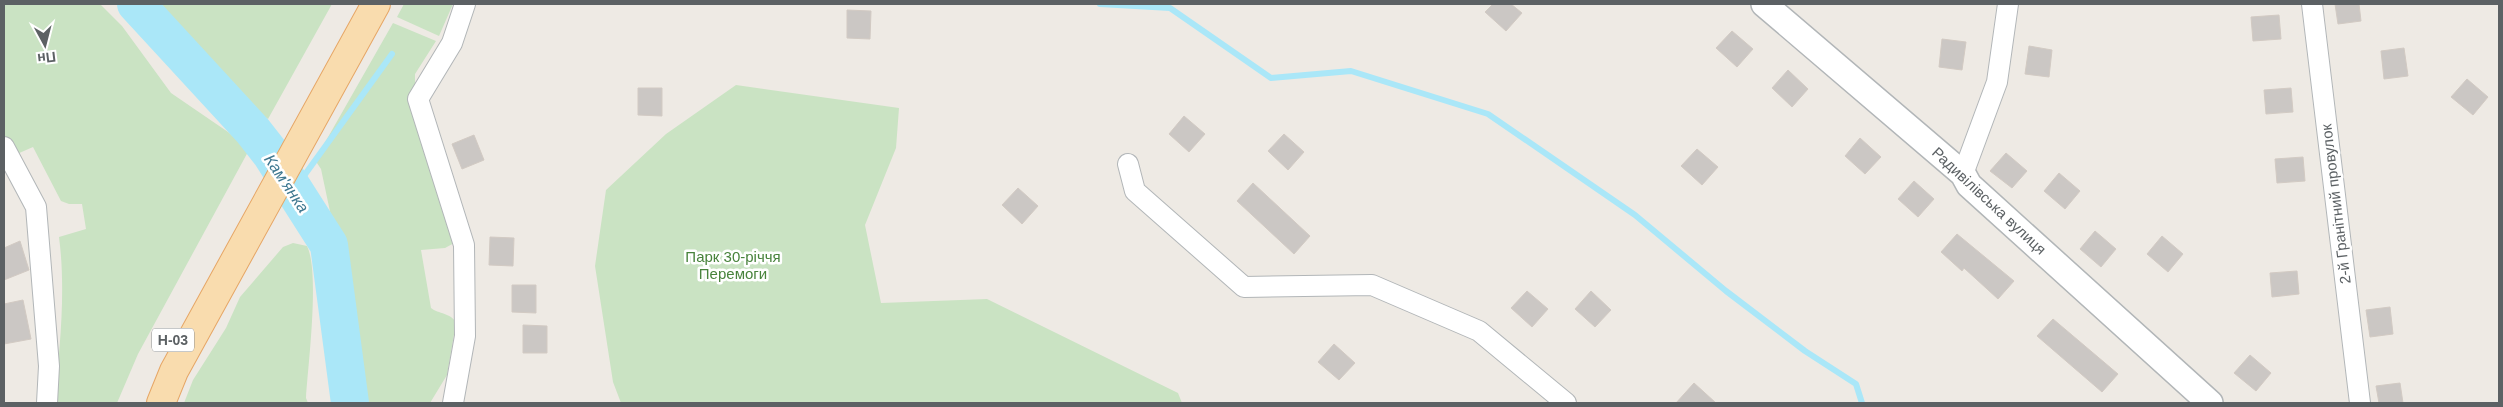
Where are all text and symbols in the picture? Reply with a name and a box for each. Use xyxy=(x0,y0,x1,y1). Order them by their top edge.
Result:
north arrow xyxy=(20,20,70,70)
text: Пн xyxy=(36,49,57,67)
street label: 2-й Гранітний провулок xyxy=(2317,123,2354,285)
street label: Радивілівська вулиця xyxy=(1929,143,2050,258)
water label: Кам'янка xyxy=(261,151,312,216)
park label: Парк 30-річчя Перемоги xyxy=(685,248,781,282)
road number: Н-03 xyxy=(152,328,194,352)

